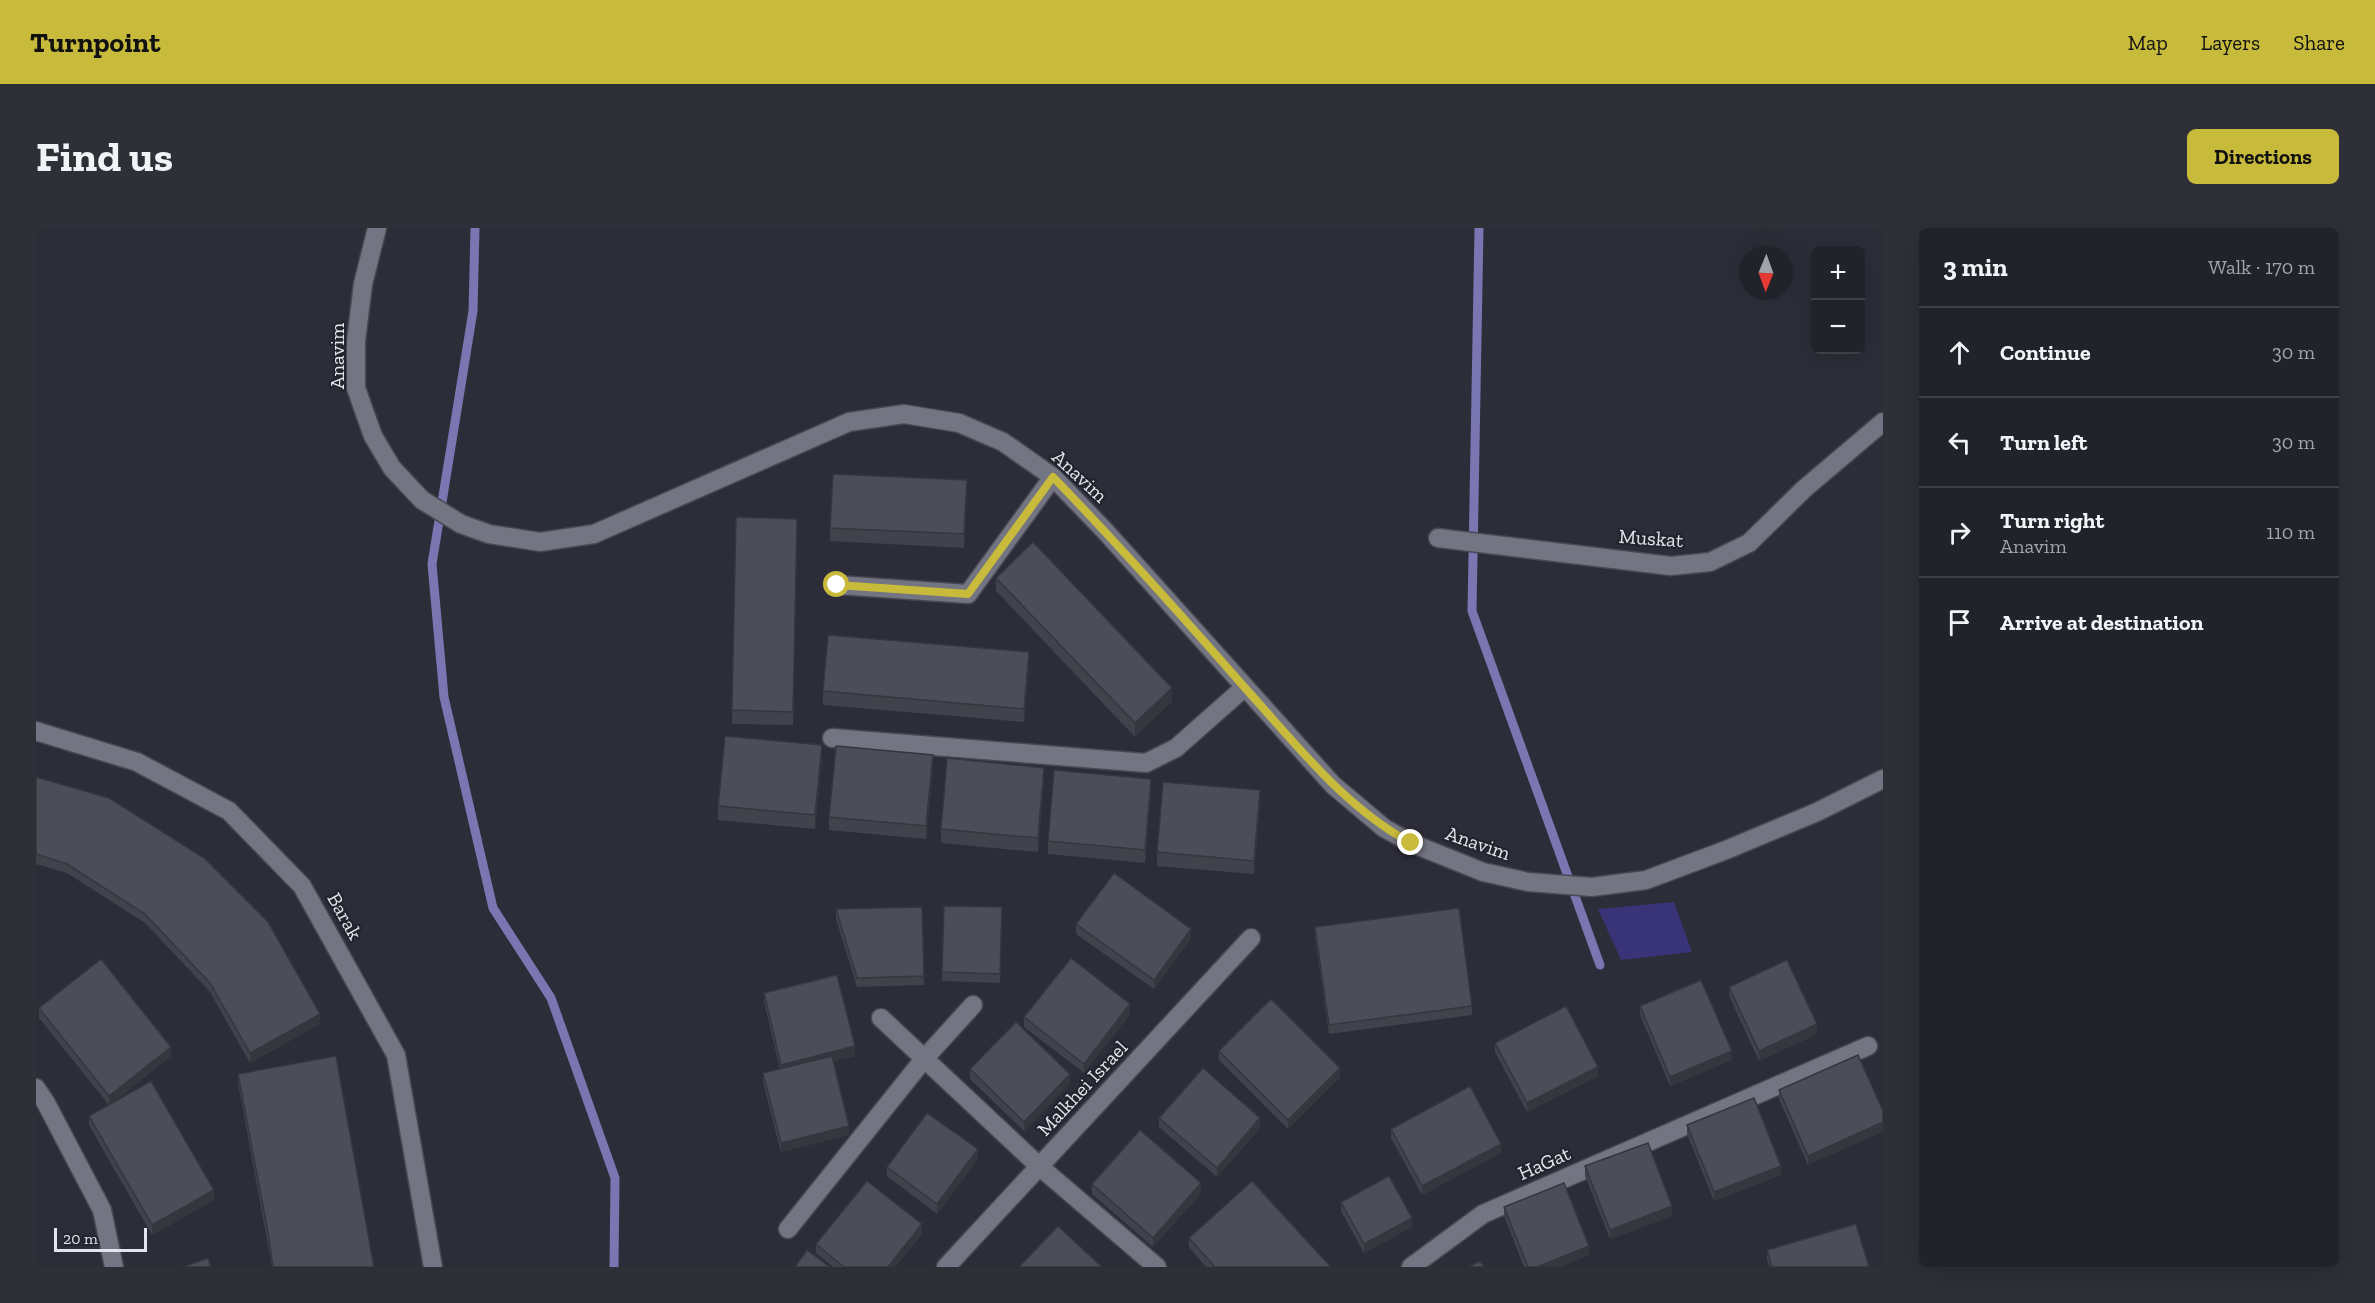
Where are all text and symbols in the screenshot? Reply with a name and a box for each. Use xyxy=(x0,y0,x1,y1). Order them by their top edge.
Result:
text: Turnpoint xyxy=(30,26,160,59)
text: Map xyxy=(2128,30,2168,55)
text: Layers xyxy=(2201,30,2260,55)
text: Share xyxy=(2293,30,2345,55)
button: Directions xyxy=(2187,129,2339,184)
text: Find us xyxy=(36,131,173,182)
north arrow xyxy=(1739,246,1793,300)
map controls xyxy=(1811,246,1865,354)
button: + xyxy=(1811,246,1865,300)
text: 3 min xyxy=(1943,251,2008,283)
text: Walk · 170 m xyxy=(2208,255,2315,279)
button: − xyxy=(1811,300,1865,354)
street label: Anavim xyxy=(325,322,349,389)
icon: ahead xyxy=(1943,336,1976,369)
text: Continue xyxy=(2000,339,2091,366)
text: 30 m xyxy=(2272,340,2315,364)
icon: left xyxy=(1943,426,1976,459)
text: Turn left xyxy=(2000,429,2087,456)
text: 30 m xyxy=(2272,430,2315,454)
street label: Anavim xyxy=(1047,444,1113,508)
text: Turn right xyxy=(2000,507,2104,534)
icon: right xyxy=(1943,516,1976,549)
text: 110 m xyxy=(2266,520,2315,544)
street label: Muskat xyxy=(1618,524,1685,552)
text: Anavim xyxy=(2000,534,2067,558)
route start xyxy=(823,571,849,597)
icon: arrive xyxy=(1943,606,1976,639)
text: Arrive at destination xyxy=(2000,609,2203,636)
street label: Anavim xyxy=(1443,821,1514,865)
route end xyxy=(1397,829,1423,855)
street label: Barak xyxy=(322,888,368,944)
street label: Malkhei Israel xyxy=(1032,1035,1132,1141)
street label: HaGat xyxy=(1514,1141,1575,1185)
scale bar xyxy=(54,1225,147,1252)
text: 20 m xyxy=(63,1229,98,1248)

